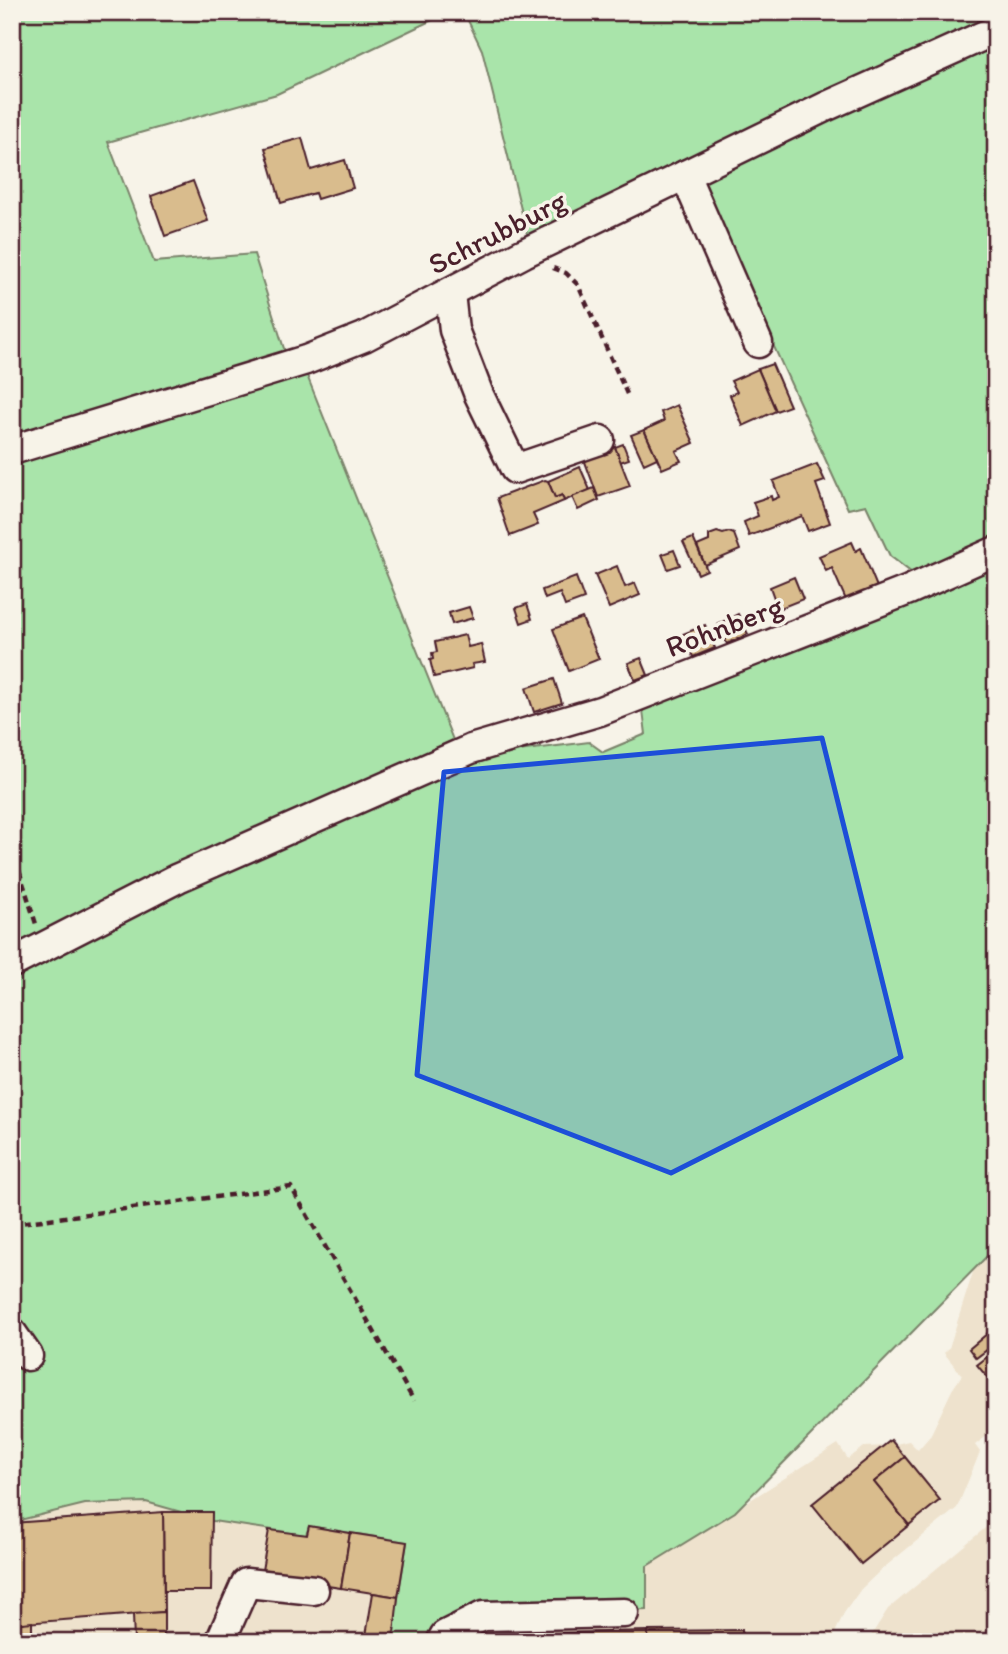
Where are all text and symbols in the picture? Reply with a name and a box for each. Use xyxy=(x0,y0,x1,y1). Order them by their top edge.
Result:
street label: Schrubburg xyxy=(422,181,573,282)
street label: Rohnberg xyxy=(660,587,789,665)

